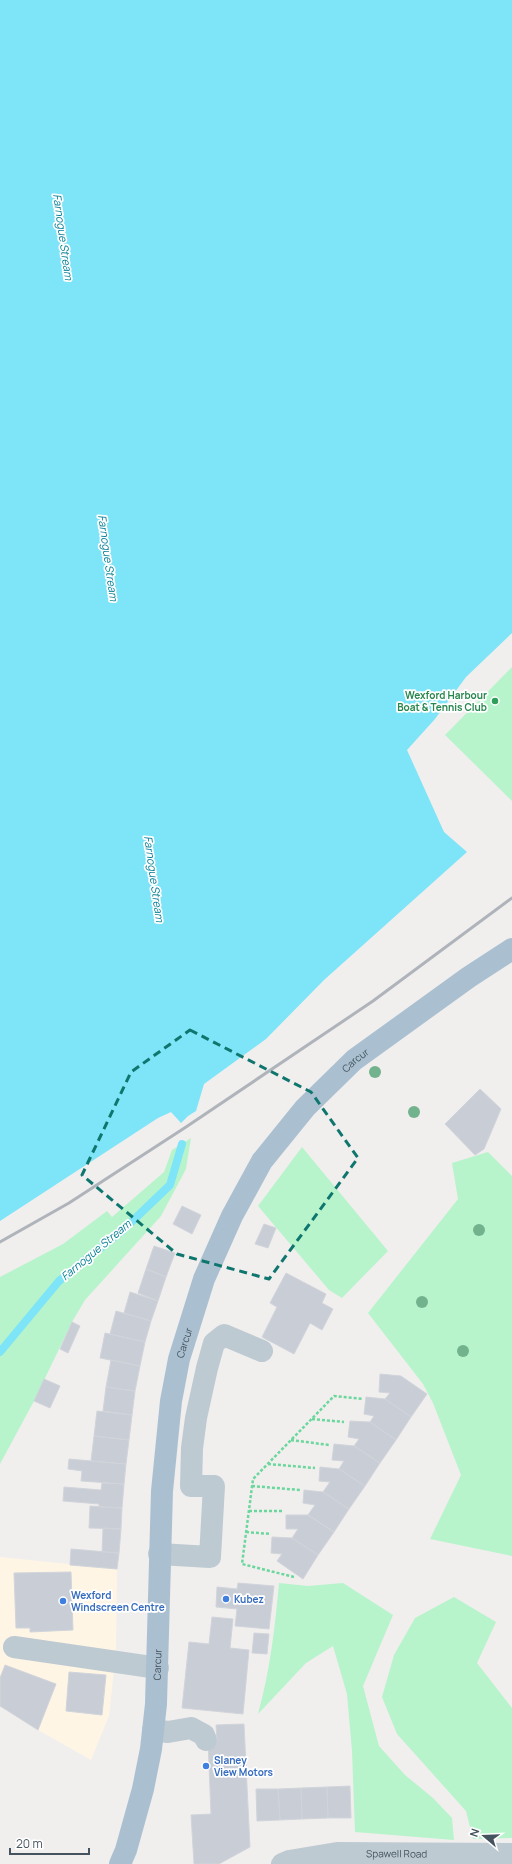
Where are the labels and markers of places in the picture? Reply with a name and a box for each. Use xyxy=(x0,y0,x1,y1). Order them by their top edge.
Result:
place label: Wexford Harbour Boat & Tennis Club xyxy=(397,688,487,714)
marker: Wexford Harbour Boat & Tennis Club xyxy=(490,696,500,706)
place label: Wexford Windscreen Centre xyxy=(71,1588,165,1614)
place label: Kubez xyxy=(234,1592,264,1606)
marker: Kubez xyxy=(221,1594,231,1604)
marker: Wexford Windscreen Centre xyxy=(58,1596,68,1606)
place label: Slaney View Motors xyxy=(214,1753,274,1779)
marker: Slaney View Motors xyxy=(201,1761,211,1771)

